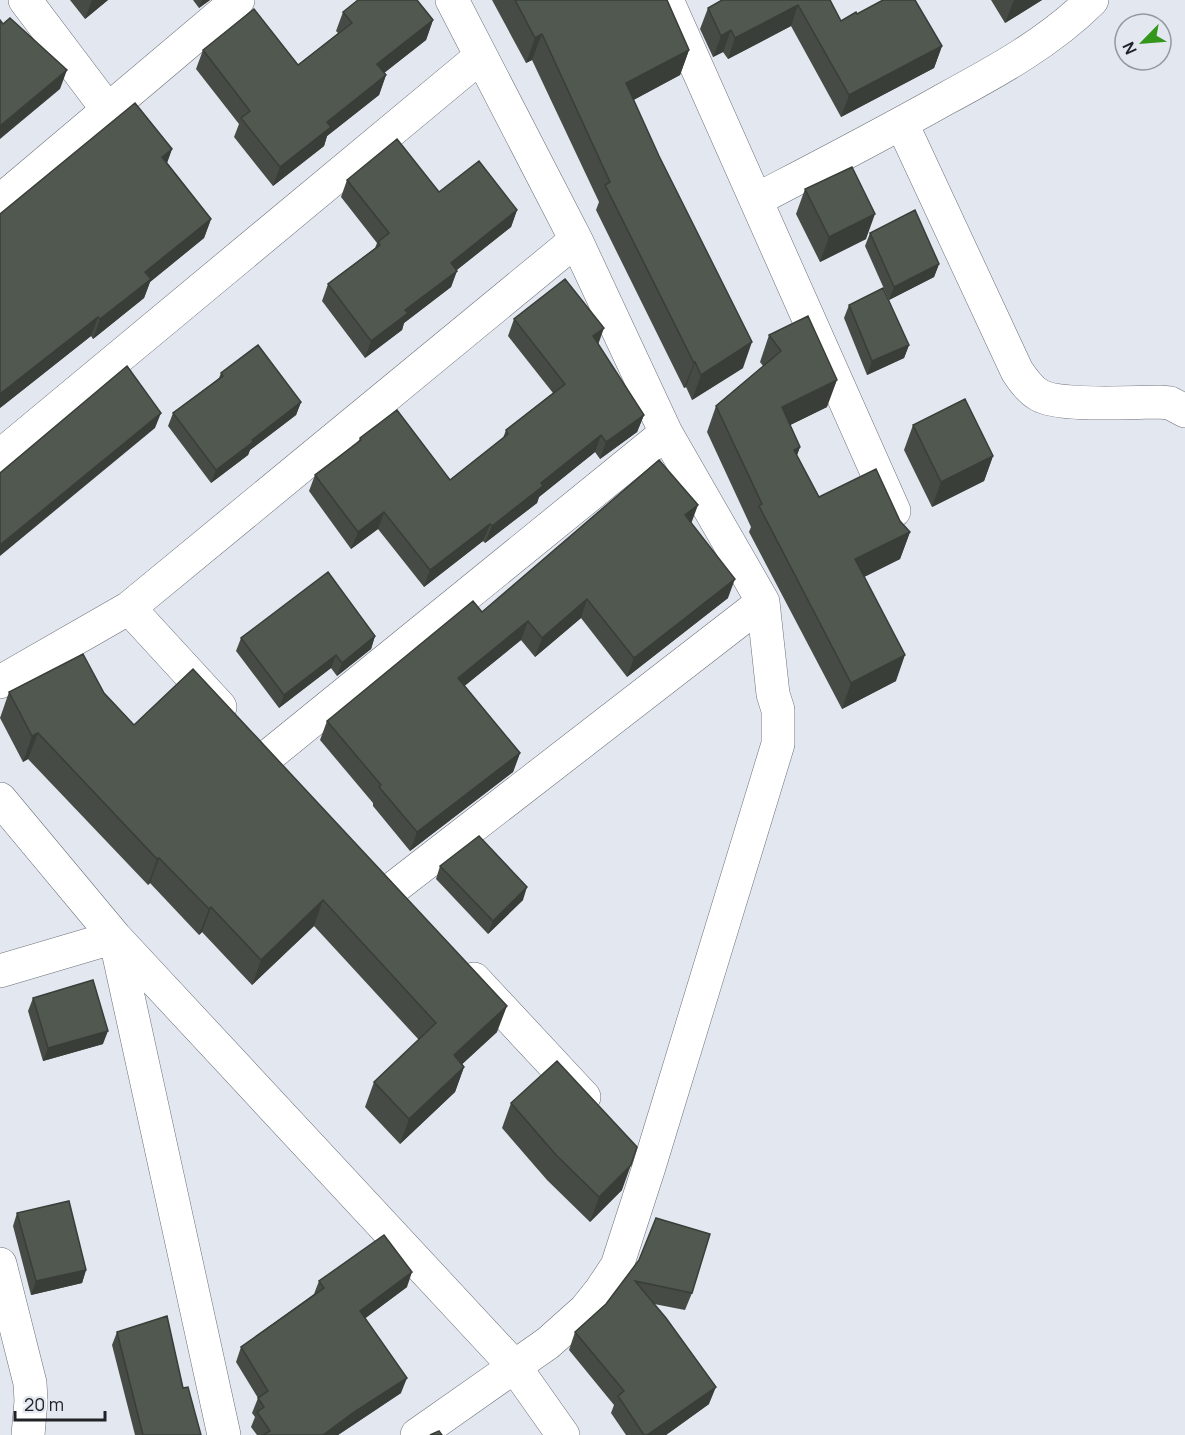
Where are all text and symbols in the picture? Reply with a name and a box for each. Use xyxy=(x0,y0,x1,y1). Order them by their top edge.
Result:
north arrow xyxy=(1113,12,1173,72)
text: N xyxy=(1117,38,1142,58)
scale bar xyxy=(15,1384,105,1422)
text: 20 m xyxy=(24,1392,64,1416)

